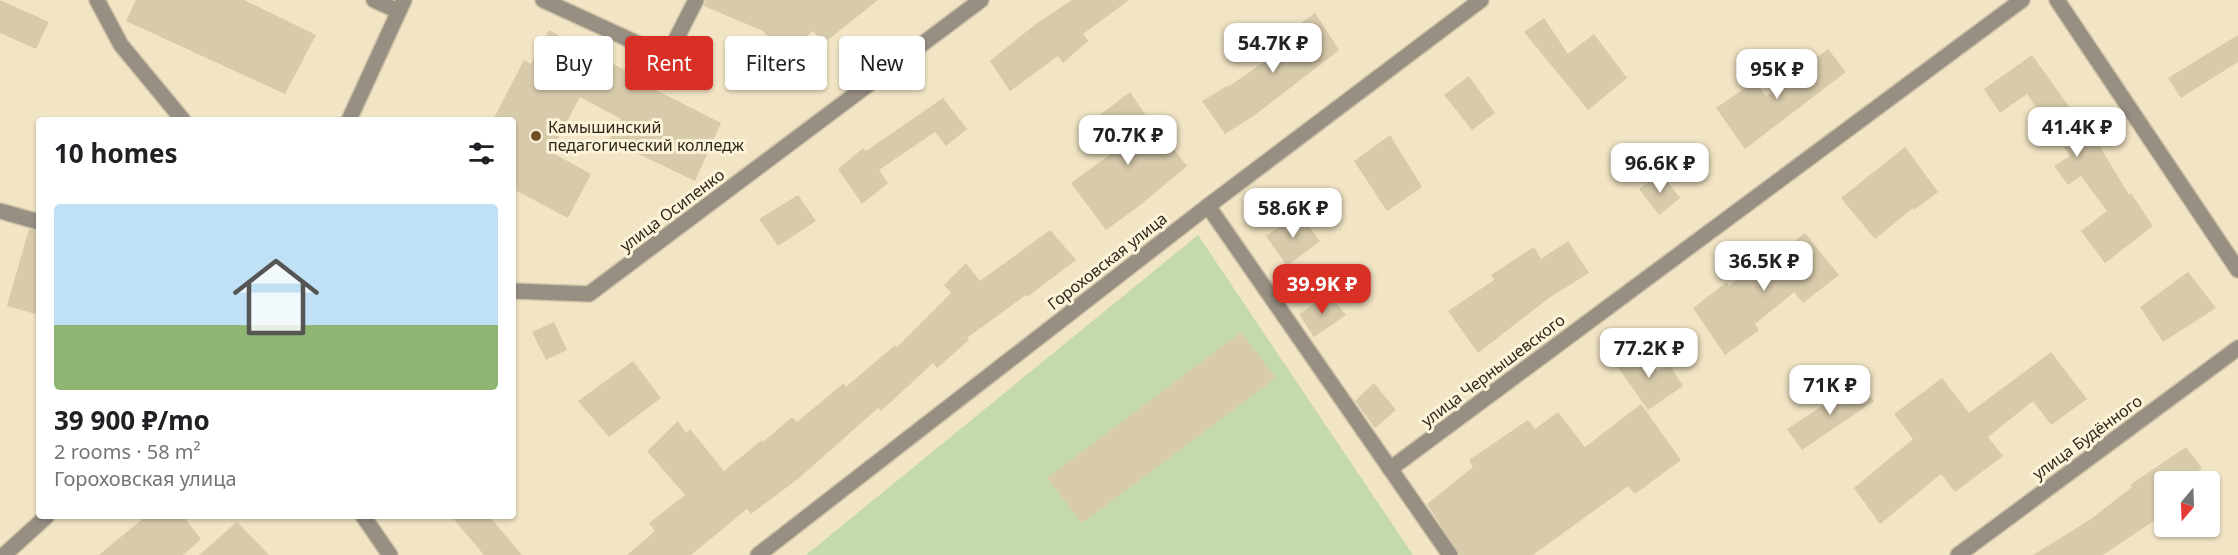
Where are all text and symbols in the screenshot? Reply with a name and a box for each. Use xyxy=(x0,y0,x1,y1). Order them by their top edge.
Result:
pin: 54.7K ₽ xyxy=(1218,23,1328,74)
text: 54.7K ₽ xyxy=(1238,29,1308,56)
chip: Buy xyxy=(534,36,613,90)
chip: Rent xyxy=(625,36,713,90)
chip: Filters xyxy=(725,36,827,90)
chip: New xyxy=(839,36,925,90)
pin: 95K ₽ xyxy=(1735,49,1819,100)
text: 95K ₽ xyxy=(1750,55,1804,82)
pin: 41.4K ₽ xyxy=(2022,107,2132,158)
text: 41.4K ₽ xyxy=(2042,113,2112,140)
pin: 70.7K ₽ xyxy=(1073,115,1183,166)
place label: Камышинский педагогический колледж xyxy=(548,116,745,156)
text: 70.7K ₽ xyxy=(1093,121,1163,148)
marker: Камышинский педагогический колледж xyxy=(529,129,543,143)
text: 10 homes xyxy=(54,135,178,171)
icon: filters xyxy=(465,137,498,170)
pin: 96.6K ₽ xyxy=(1605,143,1715,194)
text: 96.6K ₽ xyxy=(1625,149,1695,176)
street label: улица Осипенко xyxy=(615,163,729,257)
pin: 58.6K ₽ xyxy=(1238,188,1348,239)
text: 58.6K ₽ xyxy=(1258,194,1328,221)
street label: Гороховская улица xyxy=(1043,207,1171,315)
pin: 36.5K ₽ xyxy=(1709,241,1819,292)
icon: home xyxy=(222,243,330,351)
text: 36.5K ₽ xyxy=(1729,247,1799,274)
pin: 39.9K ₽ xyxy=(1267,264,1377,315)
text: 39.9K ₽ xyxy=(1287,270,1357,297)
street label: улица Чернышевского xyxy=(1417,309,1569,431)
pin: 77.2K ₽ xyxy=(1594,328,1704,379)
text: 77.2K ₽ xyxy=(1614,334,1684,361)
pin: 71K ₽ xyxy=(1788,365,1872,416)
text: 71K ₽ xyxy=(1803,371,1857,398)
street label: улица Будённого xyxy=(2028,390,2146,484)
text: 39 900 ₽/mo xyxy=(54,402,210,438)
text: 2 rooms · 58 m² xyxy=(54,438,201,465)
text: Гороховская улица xyxy=(54,465,237,492)
north arrow xyxy=(2154,471,2220,537)
map controls xyxy=(2154,471,2220,537)

